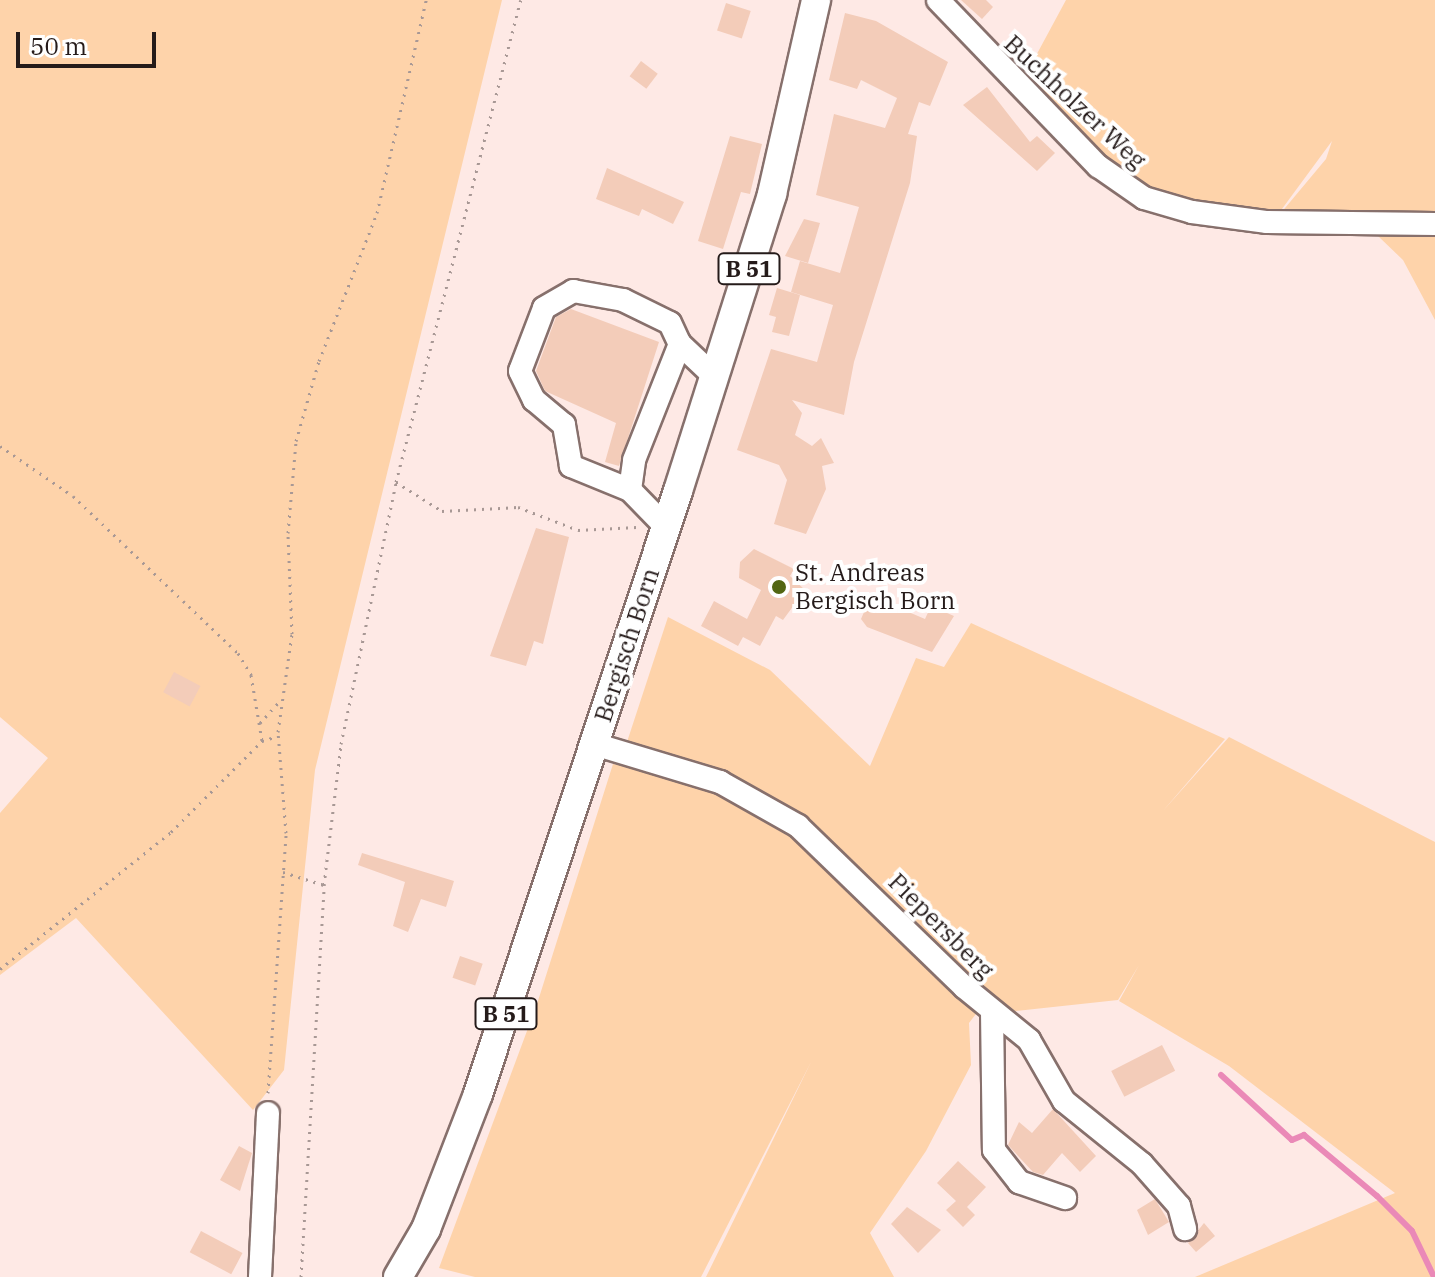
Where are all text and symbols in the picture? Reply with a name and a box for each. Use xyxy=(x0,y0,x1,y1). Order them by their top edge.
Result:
scale bar xyxy=(20,16,160,66)
street label: Buchholzer Weg xyxy=(998,29,1152,175)
text: 50 m xyxy=(30,30,87,62)
road number: B 51 xyxy=(717,251,781,287)
place label: St. Andreas Bergisch Born xyxy=(795,559,955,615)
street label: Bergisch Born xyxy=(589,564,665,726)
marker: St. Andreas Bergisch Born xyxy=(770,578,788,596)
street label: Piepersberg xyxy=(882,867,1000,985)
road number: B 51 xyxy=(474,996,538,1032)

